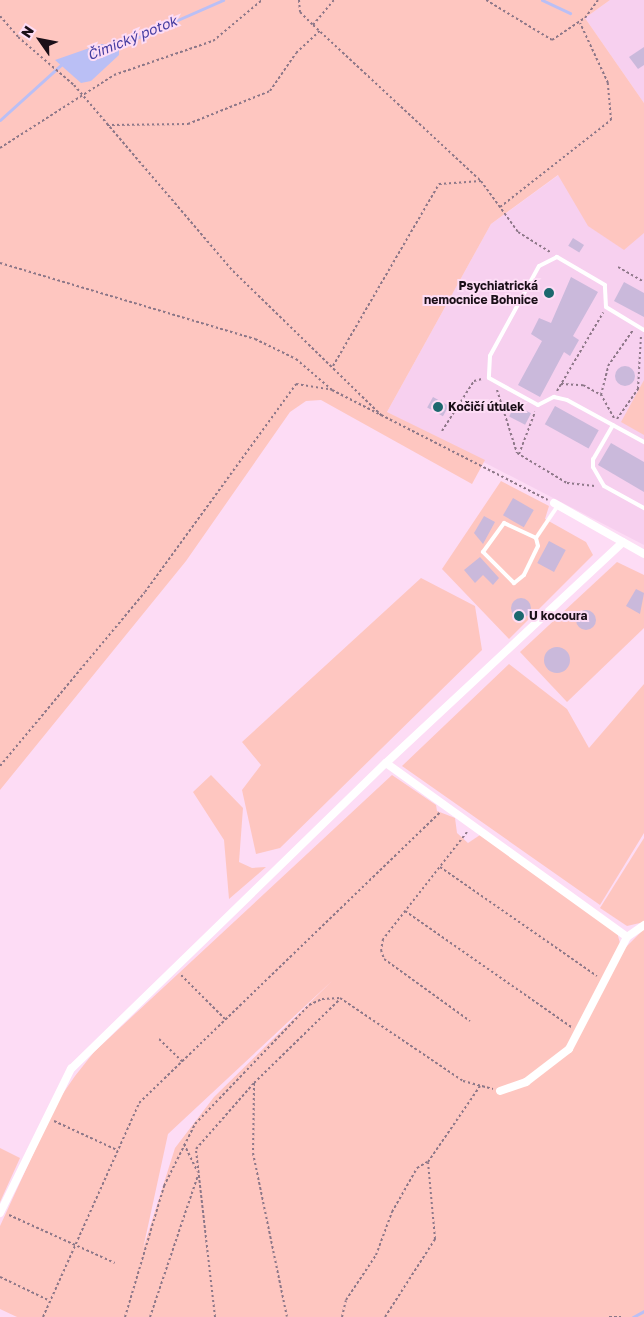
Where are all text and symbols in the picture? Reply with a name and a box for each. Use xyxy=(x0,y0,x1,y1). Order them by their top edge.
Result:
water label: Čimický potok xyxy=(85,12,179,64)
north arrow xyxy=(15,15,65,65)
text: N xyxy=(17,22,37,41)
place label: Psychiatrická nemocnice Bohnice xyxy=(424,279,538,307)
marker: Psychiatrická nemocnice Bohnice xyxy=(542,286,556,300)
place label: Kočičí útulek xyxy=(448,400,524,414)
marker: Kočičí útulek xyxy=(432,401,444,413)
place label: U kocoura xyxy=(529,609,587,623)
marker: U kocoura xyxy=(513,610,525,622)

